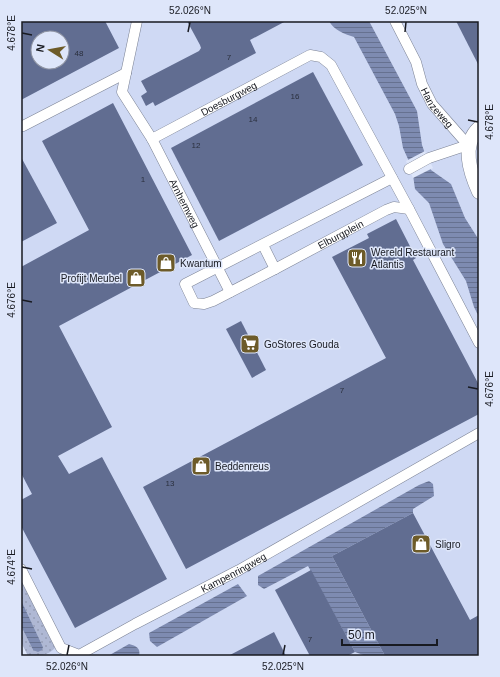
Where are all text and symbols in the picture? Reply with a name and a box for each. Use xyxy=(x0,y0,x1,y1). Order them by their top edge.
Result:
text: 52.026°N xyxy=(169,5,211,16)
text: 52.025°N xyxy=(385,5,427,16)
text: 4.678°E xyxy=(6,15,17,51)
north arrow xyxy=(30,30,70,70)
text: N xyxy=(34,43,47,53)
house number: 48 xyxy=(75,49,84,58)
house number: 7 xyxy=(227,53,232,62)
street label: Doesburgweg xyxy=(199,79,259,118)
street label: Hanzeweg xyxy=(419,86,455,130)
house number: 16 xyxy=(291,92,300,101)
text: 4.678°E xyxy=(484,104,495,140)
house number: 14 xyxy=(249,115,258,124)
house number: 12 xyxy=(192,141,201,150)
house number: 1 xyxy=(141,175,146,184)
street label: Arnhemweg xyxy=(167,177,201,230)
street label: Elburgplein xyxy=(316,218,365,251)
restaurant icon: Wereld Restaurant Atlantis xyxy=(346,247,368,269)
place label: Wereld Restaurant Atlantis xyxy=(371,247,454,270)
shop icon: Kwantum xyxy=(155,252,177,274)
place label: Kwantum xyxy=(180,258,222,269)
shop icon: Profijt Meubel xyxy=(125,267,147,289)
place label: Profijt Meubel xyxy=(61,273,122,284)
text: 4.676°E xyxy=(6,282,17,318)
supermarket icon: GoStores Gouda xyxy=(239,333,261,355)
place label: GoStores Gouda xyxy=(264,339,339,350)
text: 4.676°E xyxy=(484,371,495,407)
house number: 7 xyxy=(340,386,345,395)
shop icon: Beddenreus xyxy=(190,455,212,477)
place label: Beddenreus xyxy=(215,461,269,472)
house number: 13 xyxy=(166,479,175,488)
shop icon: Sligro xyxy=(410,533,432,555)
place label: Sligro xyxy=(435,539,461,550)
text: 4.674°E xyxy=(6,549,17,585)
street label: Kampenringweg xyxy=(199,551,268,595)
scale bar xyxy=(342,621,437,647)
text: 50 m xyxy=(348,628,375,642)
house number: 7 xyxy=(308,635,313,644)
text: 52.026°N xyxy=(46,661,88,672)
text: 52.025°N xyxy=(262,661,304,672)

